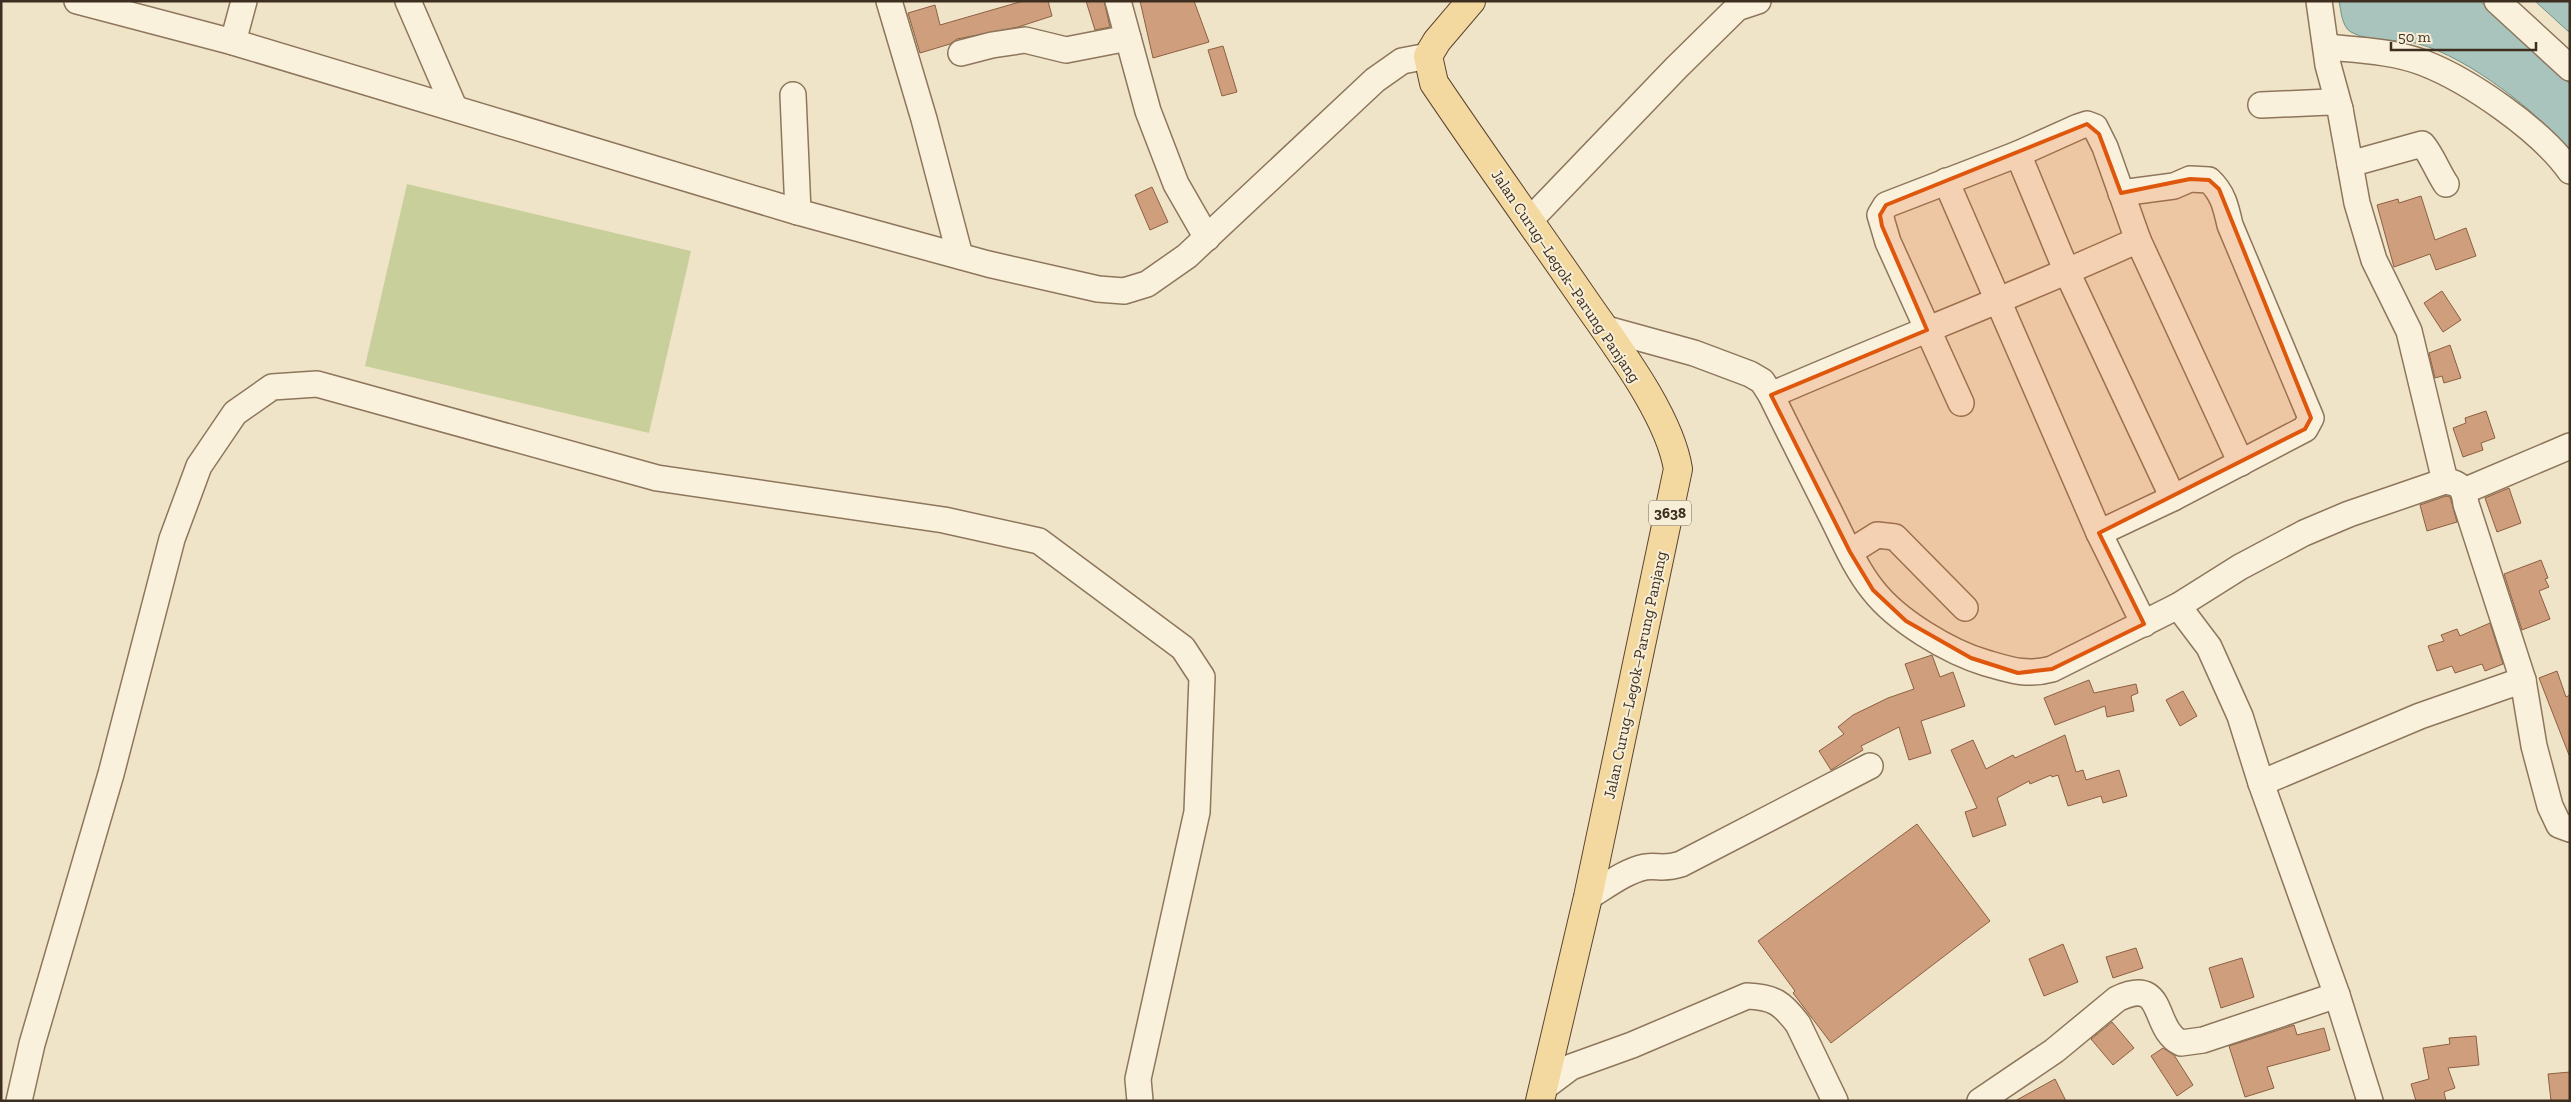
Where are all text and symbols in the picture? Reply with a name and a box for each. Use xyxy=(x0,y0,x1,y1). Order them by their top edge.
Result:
scale bar xyxy=(2391,20,2536,52)
text: 50 m xyxy=(2398,28,2431,46)
street label: Jalan Curug–Legok–Parung Panjang xyxy=(1487,166,1645,386)
road number: 3638 xyxy=(1649,500,1691,526)
street label: Jalan Curug–Legok–Parung Panjang xyxy=(1599,549,1671,801)

